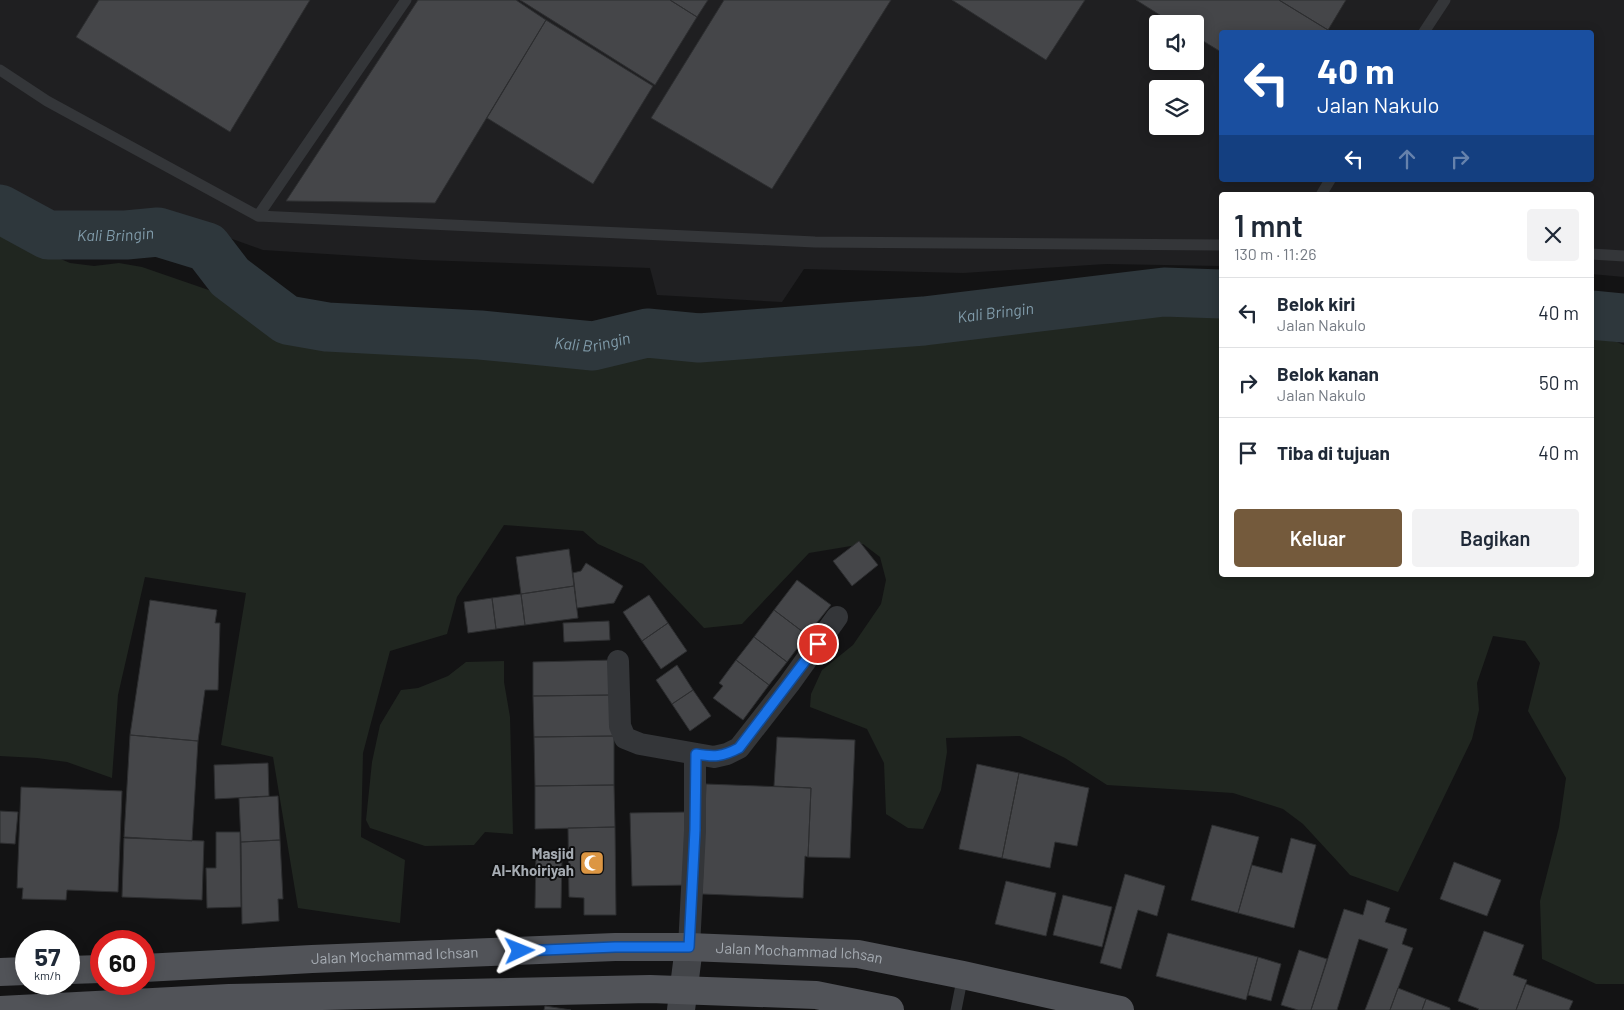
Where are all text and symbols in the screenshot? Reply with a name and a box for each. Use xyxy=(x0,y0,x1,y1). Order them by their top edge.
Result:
map controls xyxy=(1149,15,1204,135)
button: sound xyxy=(1149,15,1204,70)
text: 40 m xyxy=(1317,49,1394,91)
icon: left xyxy=(1234,50,1299,115)
button: layers xyxy=(1149,80,1204,135)
text: Jalan Nakulo xyxy=(1317,91,1439,117)
icon: left xyxy=(1340,145,1368,173)
icon: ahead xyxy=(1393,145,1421,173)
icon: right xyxy=(1446,145,1474,173)
text: 1 mnt xyxy=(1234,207,1303,243)
button: close xyxy=(1527,209,1579,261)
water label: Kali Bringin xyxy=(77,222,155,244)
text: 130 m · 11:26 xyxy=(1234,244,1317,263)
text: Belok kiri xyxy=(1277,292,1355,315)
water label: Kali Bringin xyxy=(956,298,1035,326)
icon: left xyxy=(1234,299,1262,327)
text: 40 m xyxy=(1538,301,1579,324)
text: Jalan Nakulo xyxy=(1277,315,1366,334)
water label: Kali Bringin xyxy=(553,327,632,355)
text: Belok kanan xyxy=(1277,362,1379,385)
icon: right xyxy=(1234,369,1262,397)
text: 50 m xyxy=(1539,371,1579,394)
text: Jalan Nakulo xyxy=(1277,385,1366,404)
icon: arrive xyxy=(1234,439,1262,467)
text: Tiba di tujuan xyxy=(1277,441,1390,464)
text: 40 m xyxy=(1538,441,1579,464)
button: Keluar xyxy=(1234,509,1402,567)
button: Bagikan xyxy=(1412,509,1579,567)
pin xyxy=(797,623,839,665)
icon: arrive xyxy=(804,630,832,658)
place label: Masjid Al-Khoiriyah xyxy=(492,844,574,879)
mosque icon: Masjid Al-Khoiriyah xyxy=(579,850,605,876)
position arrow xyxy=(493,924,545,976)
speed limit sign: 60 xyxy=(90,930,155,995)
street label: Jalan Mochammad Ichsan xyxy=(715,938,885,967)
text: 57 xyxy=(35,941,60,971)
street label: Jalan Mochammad Ichsan xyxy=(311,942,479,967)
text: km/h xyxy=(34,968,61,982)

